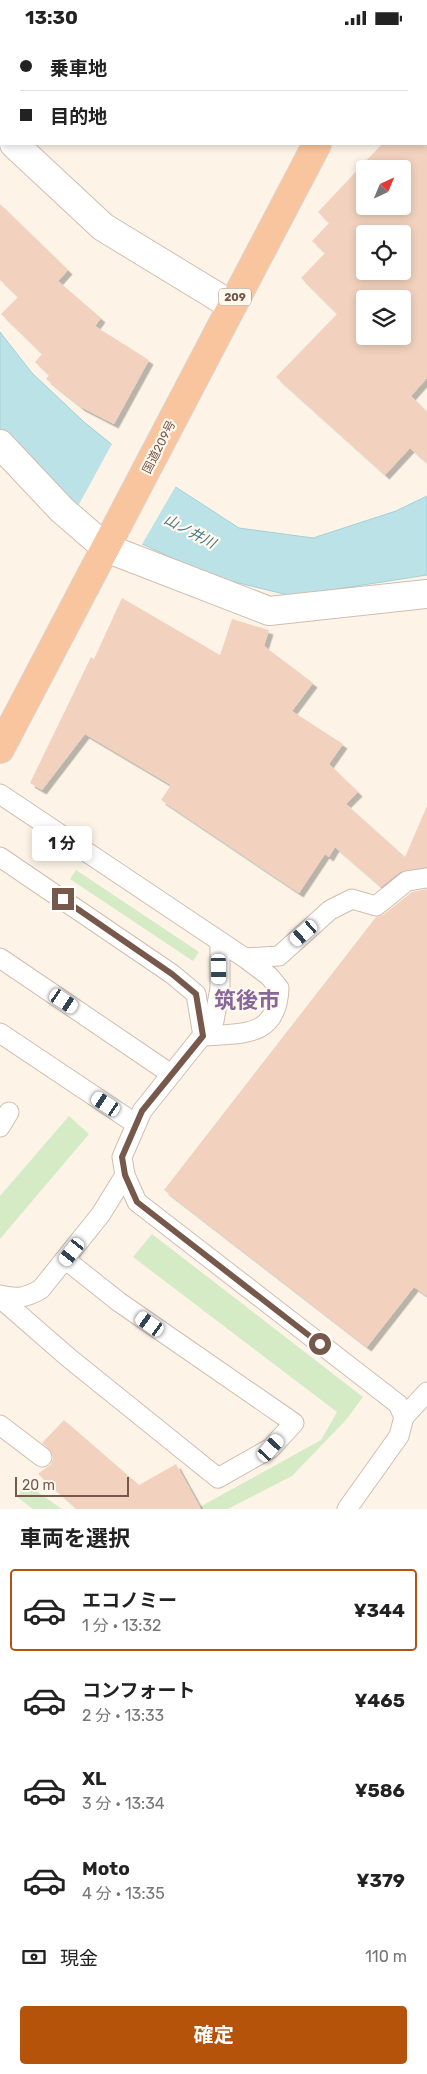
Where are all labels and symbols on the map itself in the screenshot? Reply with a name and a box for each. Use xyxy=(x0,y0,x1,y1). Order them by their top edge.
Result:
north arrow xyxy=(356,160,411,215)
road number: 209 xyxy=(219,288,251,305)
street label: 国道209号 xyxy=(140,418,178,476)
water label: 山ノ井川 xyxy=(161,511,220,553)
callout: 1 分 xyxy=(33,827,93,861)
route end xyxy=(52,888,74,910)
car xyxy=(287,917,320,949)
car xyxy=(211,954,226,984)
car xyxy=(47,986,80,1016)
district label: 筑後市 xyxy=(214,987,280,1014)
car xyxy=(89,1089,122,1119)
car xyxy=(56,1236,87,1268)
car xyxy=(133,1309,166,1339)
route start xyxy=(309,1333,331,1355)
car xyxy=(255,1432,286,1464)
scale bar xyxy=(15,1474,129,1497)

